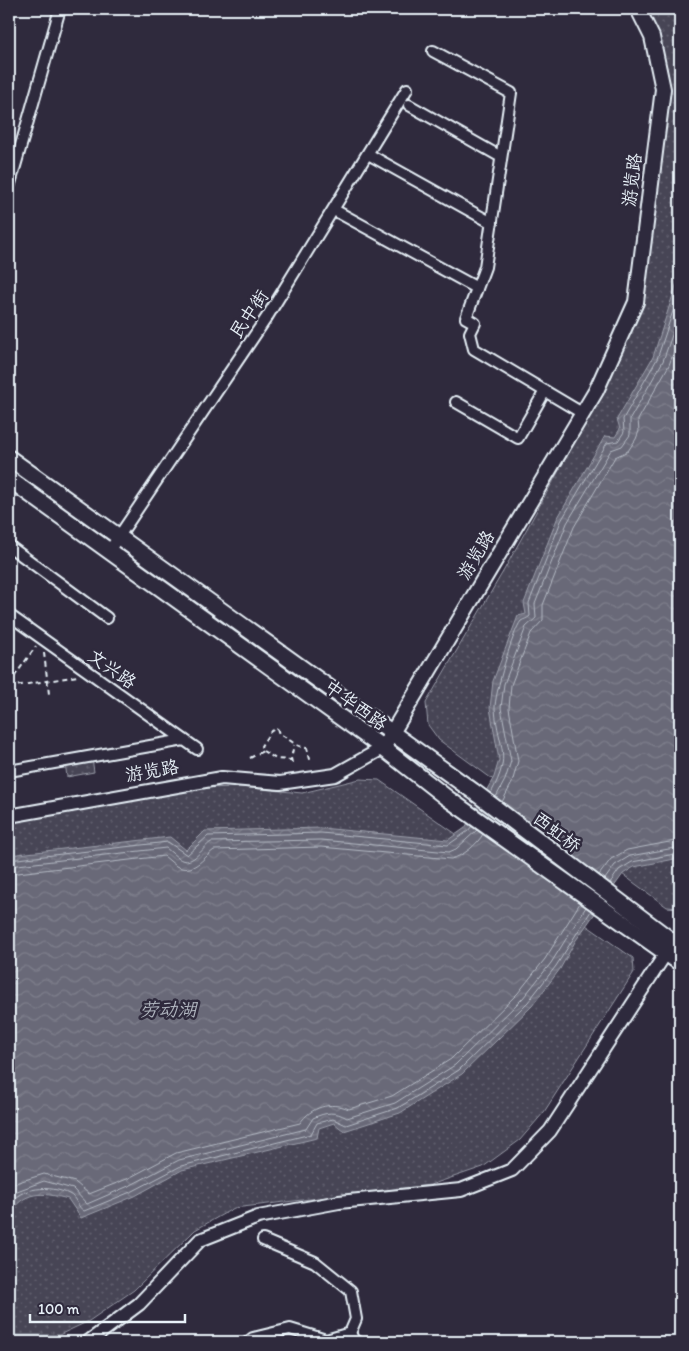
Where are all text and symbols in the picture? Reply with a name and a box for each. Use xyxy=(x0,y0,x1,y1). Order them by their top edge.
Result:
street label: 游览路 xyxy=(618,152,646,208)
street label: 民中街 xyxy=(225,285,273,343)
street label: 游览路 xyxy=(453,526,499,584)
street label: 文兴路 xyxy=(84,645,140,693)
street label: 中华西路 xyxy=(320,675,392,735)
street label: 游览路 xyxy=(124,755,180,787)
street label: 西虹桥 xyxy=(529,807,585,857)
water label: 劳动湖 xyxy=(139,998,198,1021)
scale bar xyxy=(30,1291,185,1323)
text: 100 m xyxy=(38,1300,80,1318)

